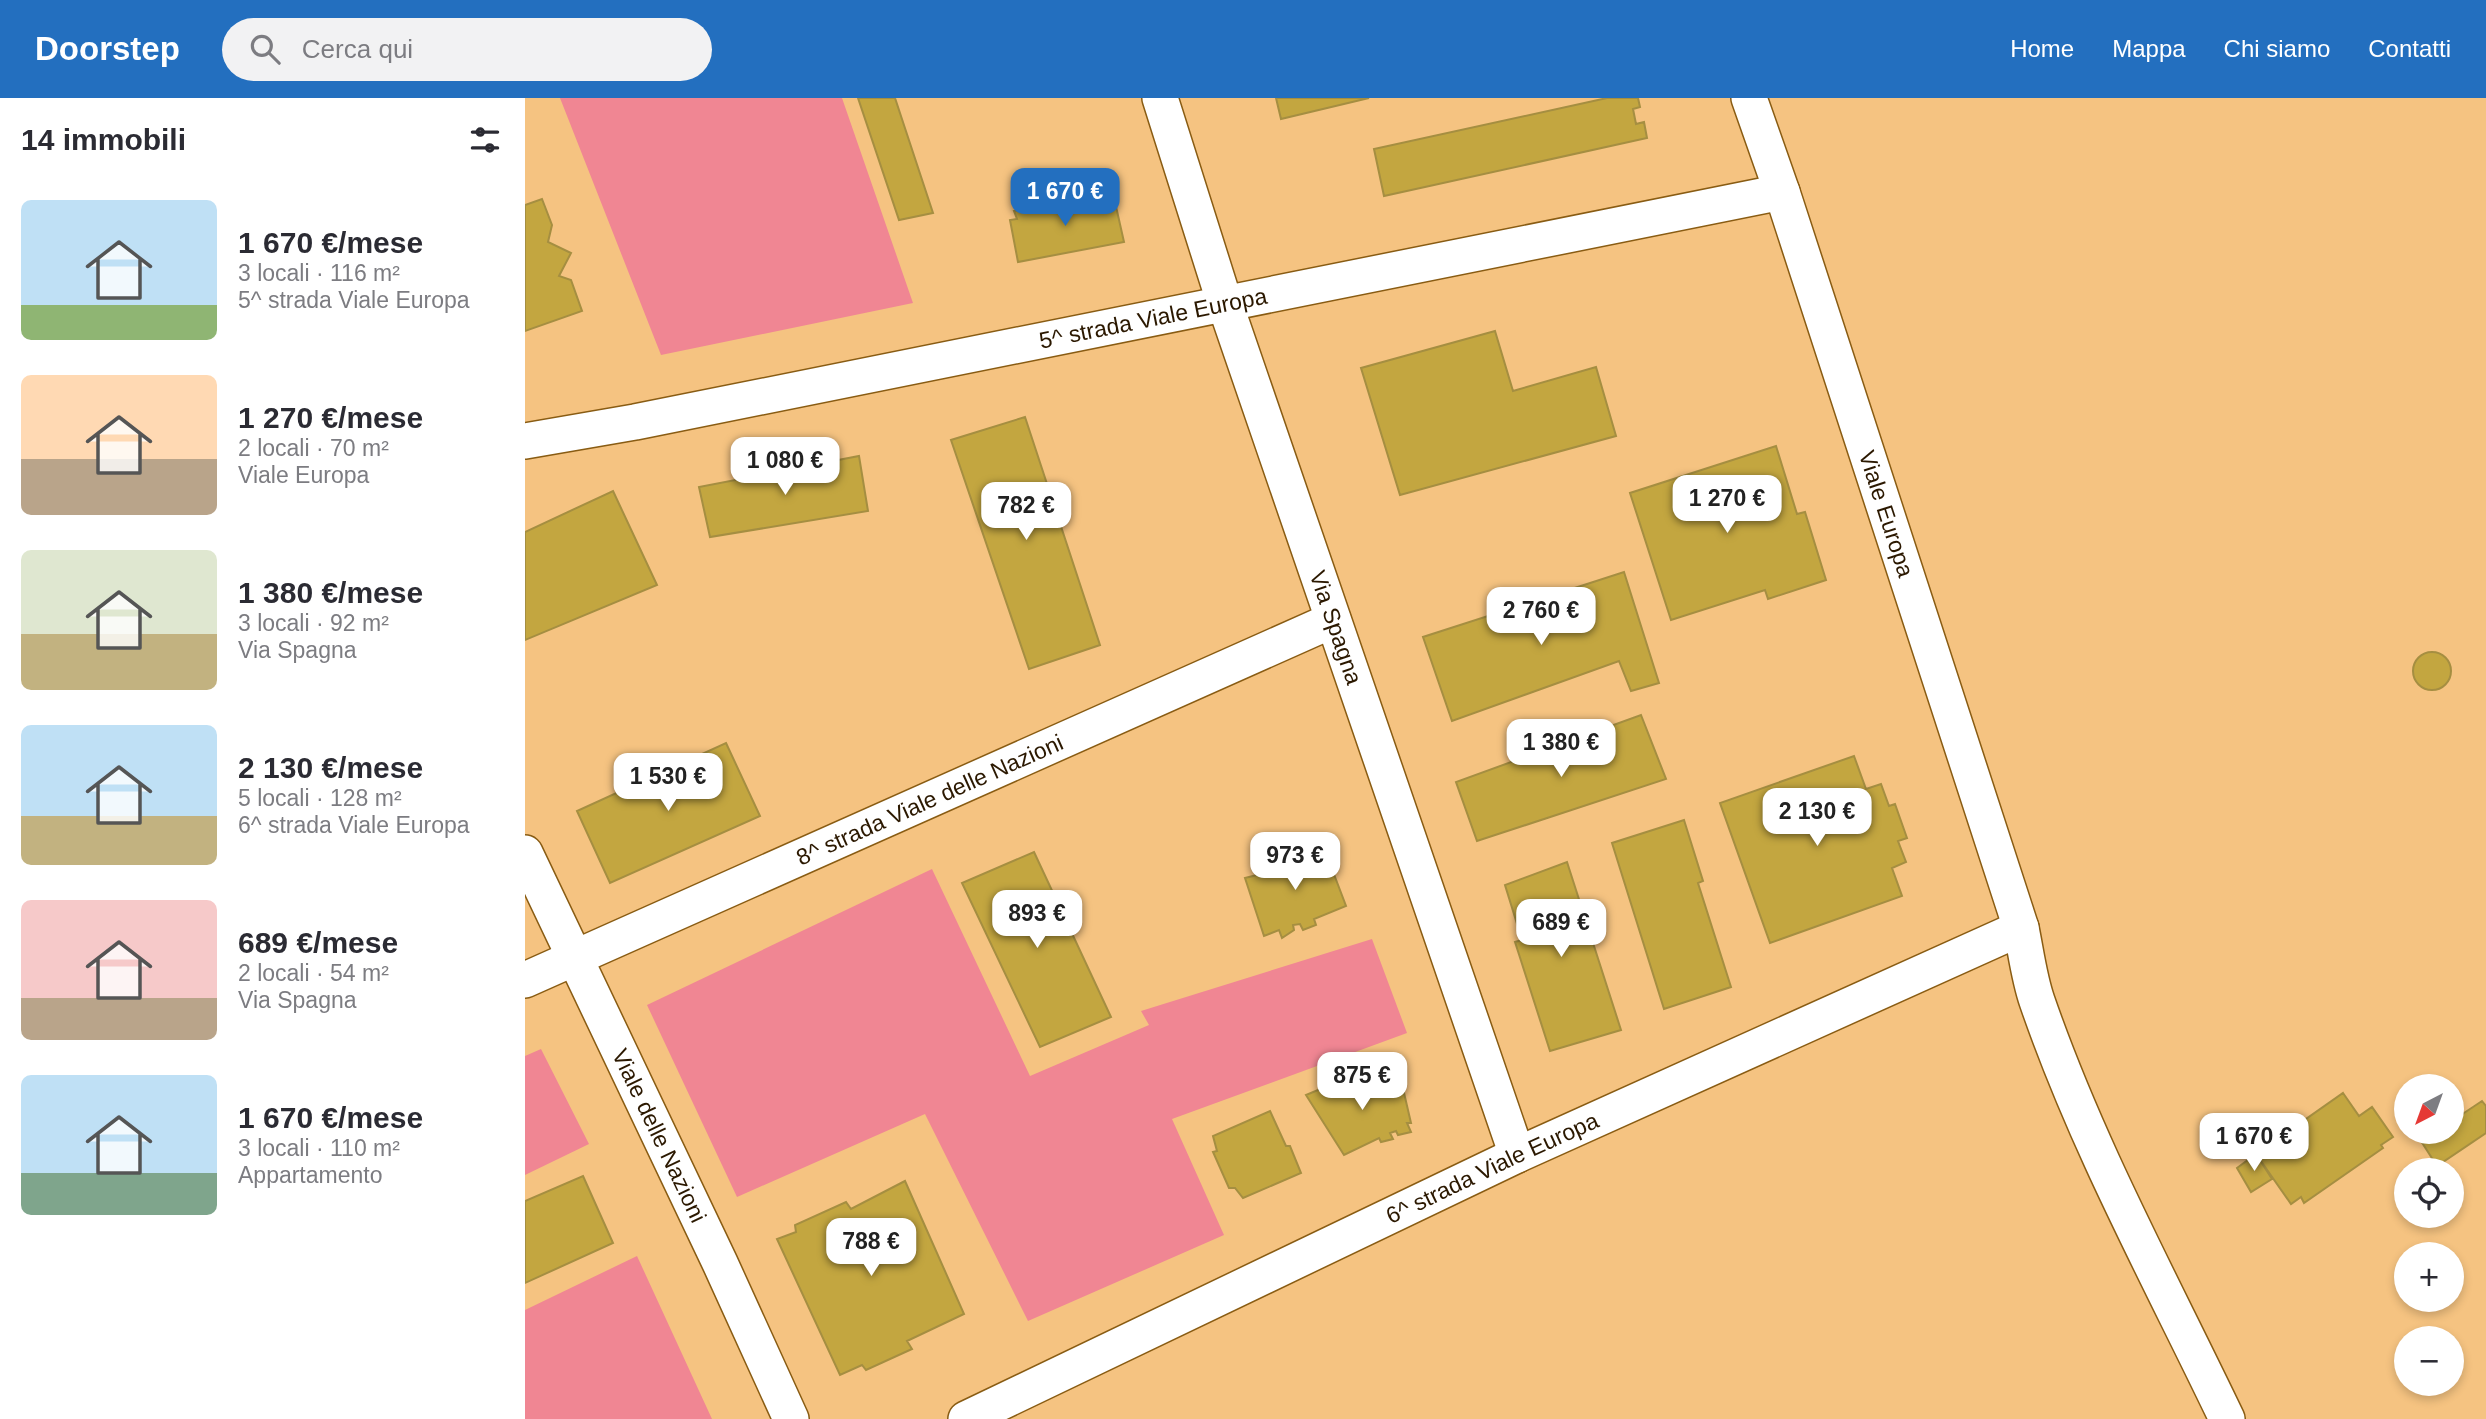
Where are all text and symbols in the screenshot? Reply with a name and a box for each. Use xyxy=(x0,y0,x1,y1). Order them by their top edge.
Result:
search box xyxy=(222,18,712,81)
text: Doorstep xyxy=(35,30,180,67)
icon: search xyxy=(246,30,284,68)
text: Cerca qui xyxy=(302,34,413,64)
text: Home xyxy=(2010,35,2074,62)
text: Mappa xyxy=(2112,35,2186,62)
text: Chi siamo xyxy=(2224,35,2330,62)
text: Contatti xyxy=(2368,35,2451,62)
icon: filters xyxy=(466,121,504,159)
text: 14 immobili xyxy=(21,123,186,156)
pin: 1 670 € xyxy=(1000,169,1130,228)
text: 1 670 € xyxy=(1027,178,1103,204)
text: 1 670 €/mese xyxy=(238,226,423,259)
icon: home xyxy=(77,228,161,312)
text: 3 locali · 116 m² xyxy=(238,260,400,286)
street label: 5^ strada Viale Europa xyxy=(1037,283,1269,354)
text: 5^ strada Viale Europa xyxy=(238,287,470,313)
text: 1 270 €/mese xyxy=(238,401,423,434)
icon: home xyxy=(77,403,161,487)
text: 2 locali · 70 m² xyxy=(238,435,389,461)
pin: 1 080 € xyxy=(720,438,850,497)
text: 1 080 € xyxy=(747,447,823,473)
street label: Viale Europa xyxy=(1854,447,1919,581)
text: Viale Europa xyxy=(238,462,369,488)
pin: 1 270 € xyxy=(1662,476,1792,535)
pin: 782 € xyxy=(977,482,1075,542)
text: 1 270 € xyxy=(1689,485,1765,511)
text: 782 € xyxy=(997,492,1055,518)
street label: Via Spagna xyxy=(1304,567,1368,688)
text: 1 380 €/mese xyxy=(238,576,423,609)
icon: home xyxy=(77,578,161,662)
pin: 2 760 € xyxy=(1476,588,1606,647)
text: 2 760 € xyxy=(1503,597,1579,623)
text: 3 locali · 92 m² xyxy=(238,610,389,636)
text: Via Spagna xyxy=(238,637,357,663)
pin: 1 380 € xyxy=(1496,720,1626,779)
street label: 8^ strada Viale delle Nazioni xyxy=(792,729,1067,870)
text: 1 380 € xyxy=(1523,729,1599,755)
text: 2 130 €/mese xyxy=(238,751,423,784)
icon: home xyxy=(77,753,161,837)
pin: 1 530 € xyxy=(603,754,733,813)
text: 1 530 € xyxy=(630,763,706,789)
text: 5 locali · 128 m² xyxy=(238,785,402,811)
pin: 2 130 € xyxy=(1752,788,1882,848)
text: 2 130 € xyxy=(1779,798,1855,824)
text: 6^ strada Viale Europa xyxy=(238,812,470,838)
pin: 973 € xyxy=(1246,832,1344,892)
text: 973 € xyxy=(1266,842,1324,868)
pin: 893 € xyxy=(988,890,1086,950)
text: 893 € xyxy=(1008,900,1066,926)
pin: 689 € xyxy=(1512,900,1610,959)
text: 689 € xyxy=(1532,909,1590,935)
text: 689 €/mese xyxy=(238,926,398,959)
icon: home xyxy=(77,928,161,1012)
text: 2 locali · 54 m² xyxy=(238,960,389,986)
text: Via Spagna xyxy=(238,987,357,1013)
street label: Viale delle Nazioni xyxy=(607,1045,712,1227)
pin: 875 € xyxy=(1313,1052,1411,1112)
text: 875 € xyxy=(1333,1062,1391,1088)
north arrow xyxy=(2394,1074,2464,1144)
map controls xyxy=(2394,1074,2464,1396)
text: 1 670 €/mese xyxy=(238,1101,423,1134)
icon: home xyxy=(77,1103,161,1187)
street label: 6^ strada Viale Europa xyxy=(1382,1107,1603,1229)
pin: 1 670 € xyxy=(2189,1114,2319,1173)
text: 1 670 € xyxy=(2216,1123,2292,1149)
text: 3 locali · 110 m² xyxy=(238,1135,400,1161)
button: locate xyxy=(2394,1158,2464,1228)
text: Appartamento xyxy=(238,1162,382,1188)
pin: 788 € xyxy=(822,1218,920,1278)
text: 788 € xyxy=(842,1228,900,1254)
button: + xyxy=(2394,1242,2464,1312)
button: − xyxy=(2394,1326,2464,1396)

